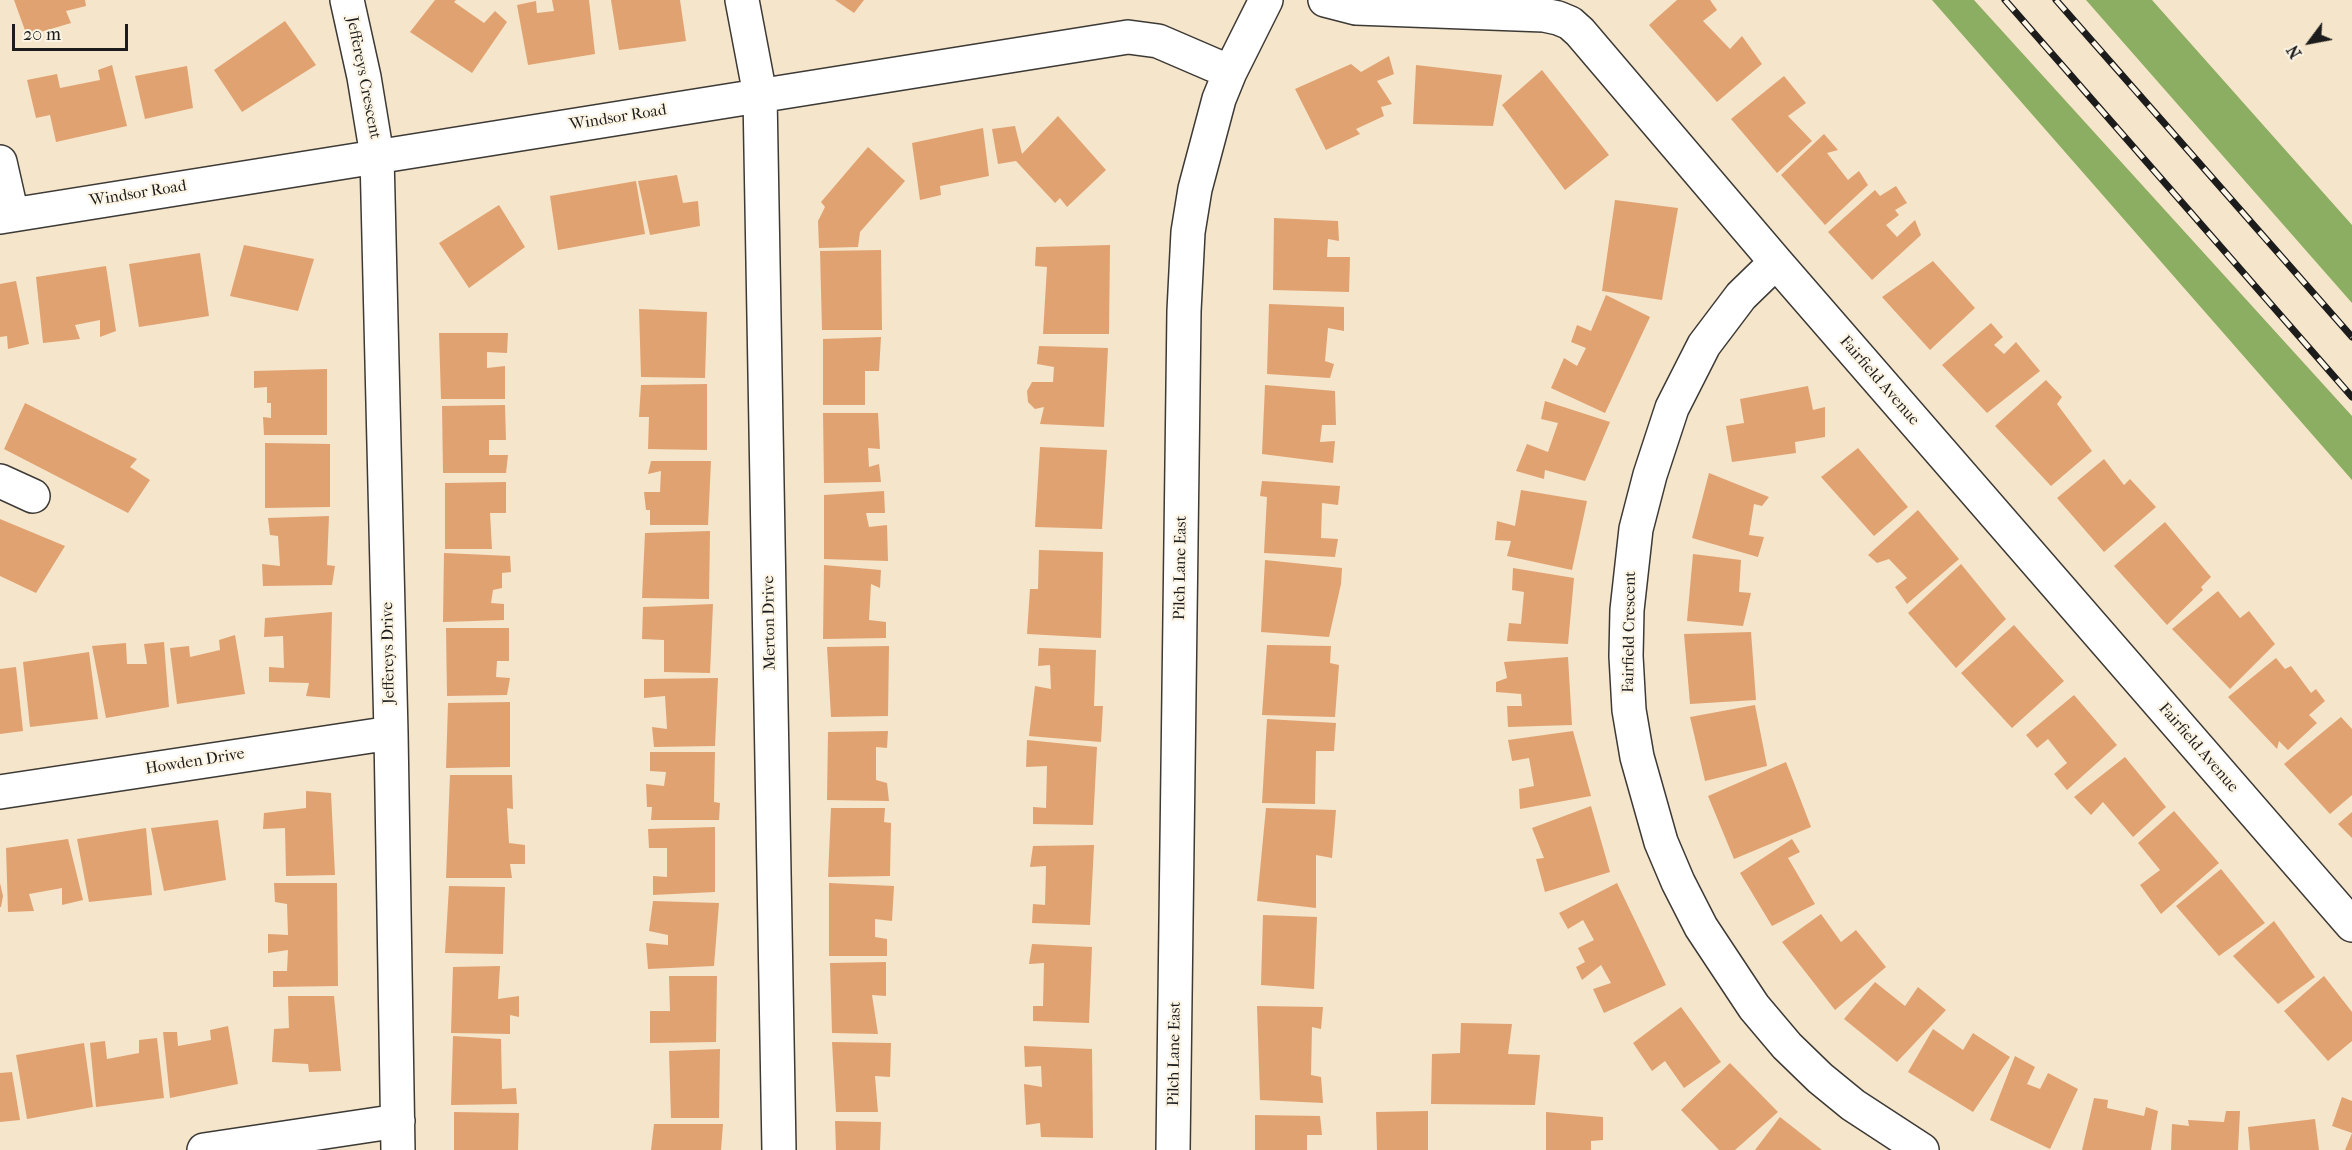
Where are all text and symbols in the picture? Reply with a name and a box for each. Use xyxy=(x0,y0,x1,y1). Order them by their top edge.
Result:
scale bar xyxy=(15,12,130,50)
north arrow xyxy=(2280,12,2340,72)
street label: Jeffereys Crescent xyxy=(342,15,384,141)
text: 20 m xyxy=(23,24,61,45)
text: N xyxy=(2283,42,2306,62)
street label: Windsor Road xyxy=(568,101,668,135)
street label: Windsor Road xyxy=(88,177,188,211)
street label: Fairfield Avenue xyxy=(1835,332,1923,430)
street label: Pilch Lane East xyxy=(1170,516,1192,620)
street label: Fairfield Crescent xyxy=(1619,571,1641,693)
street label: Merton Drive xyxy=(760,575,780,671)
street label: Jeffereys Drive xyxy=(379,602,399,704)
street label: Fairfield Avenue xyxy=(2154,699,2242,797)
street label: Howden Drive xyxy=(144,745,246,779)
street label: Pilch Lane East xyxy=(1164,1002,1186,1106)

